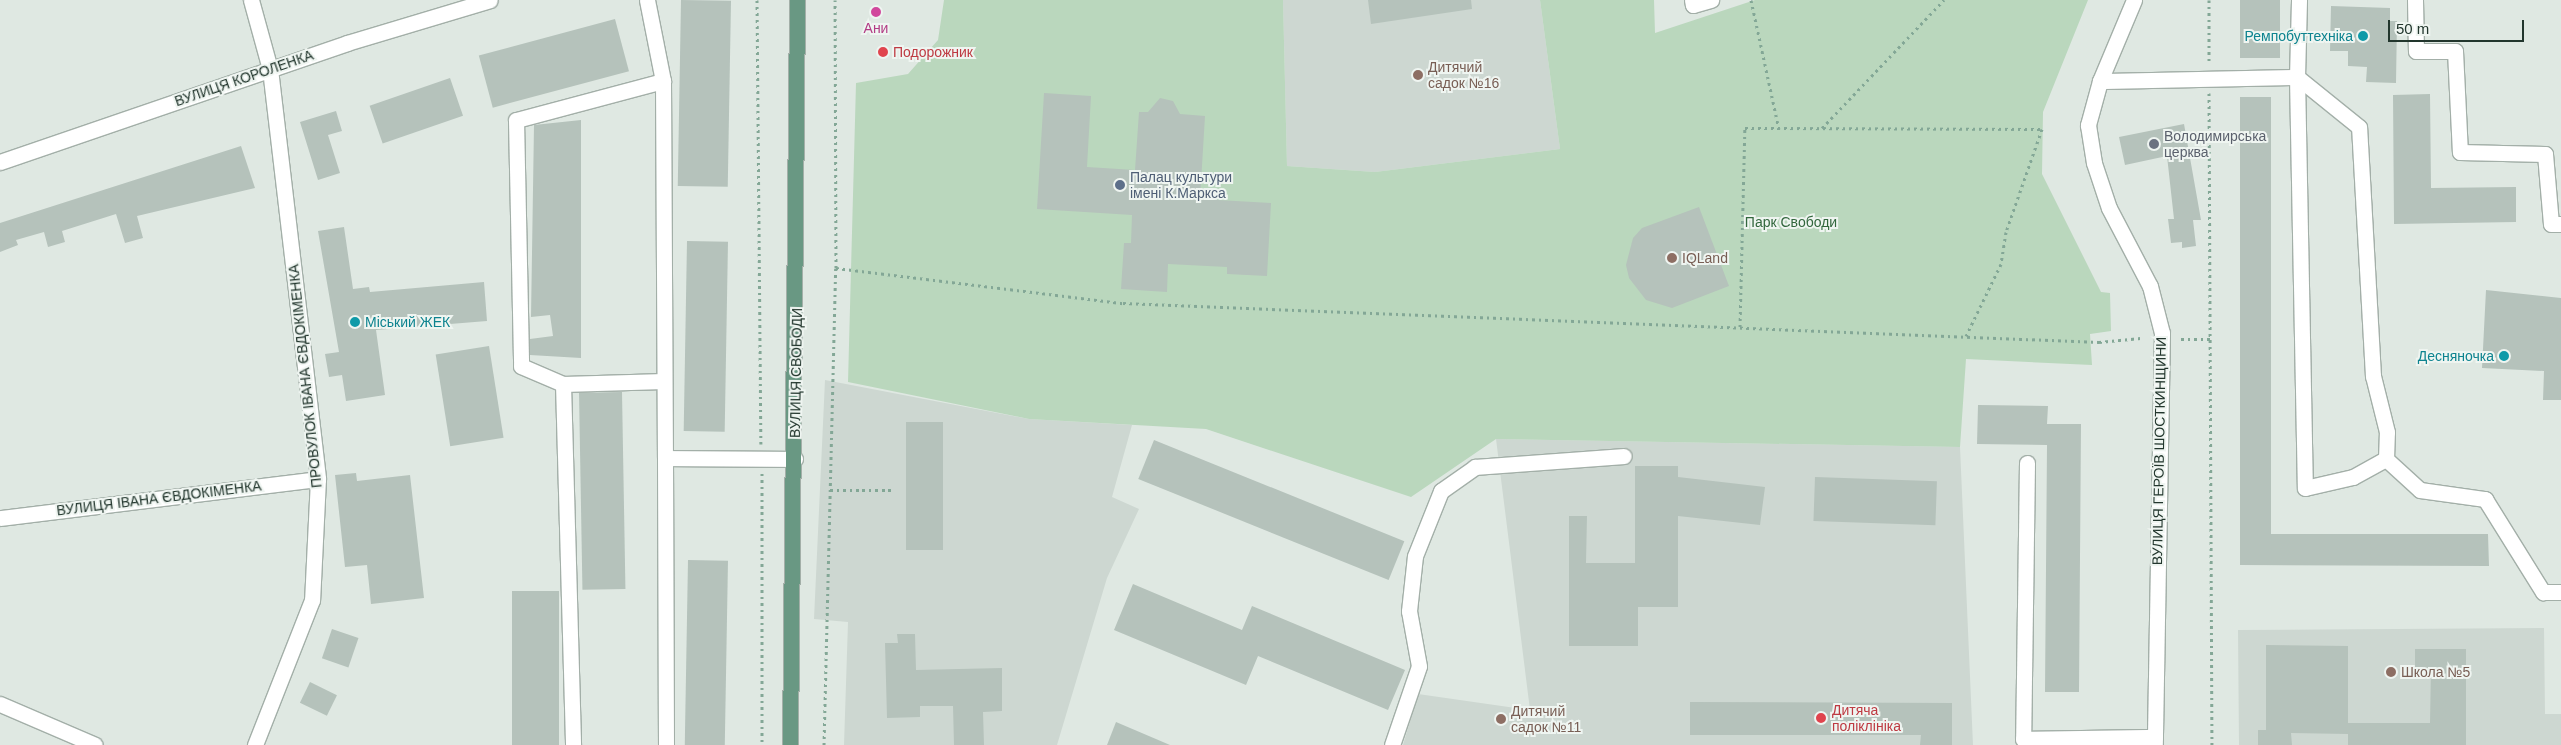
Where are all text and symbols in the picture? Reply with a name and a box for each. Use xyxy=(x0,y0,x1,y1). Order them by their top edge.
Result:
marker: Ани xyxy=(870,6,882,18)
scale bar xyxy=(2391,10,2527,42)
place label: Ани xyxy=(864,20,888,36)
text: 50 m xyxy=(2396,20,2429,37)
place label: Ремпобуттехніка xyxy=(2245,28,2353,44)
marker: Ремпобуттехніка xyxy=(2357,30,2369,42)
place label: Подорожник xyxy=(893,44,973,60)
street label: ВУЛИЦЯ КОРОЛЕНКА xyxy=(172,46,316,110)
marker: Подорожник xyxy=(877,46,889,58)
place label: Дитячий садок №16 xyxy=(1428,59,1499,92)
marker: Дитячий садок №16 xyxy=(1412,69,1424,81)
place label: Володимирська церква xyxy=(2164,128,2266,160)
marker: Володимирська церква xyxy=(2148,138,2160,150)
place label: Палац культури імені К.Маркса xyxy=(1130,169,1232,202)
marker: Палац культури імені К.Маркса xyxy=(1114,179,1126,191)
park label: Парк Свободи xyxy=(1745,214,1837,230)
place label: IQLand xyxy=(1682,250,1728,266)
marker: IQLand xyxy=(1666,252,1678,264)
street label: ПРОВУЛОК ІВАНА ЄВДОКІМЕНКА xyxy=(285,263,325,489)
street label: ВУЛИЦЯ СВОБОДИ xyxy=(786,308,806,438)
place label: Міський ЖЕК xyxy=(365,314,450,330)
marker: Міський ЖЕК xyxy=(349,316,361,328)
street label: ВУЛИЦЯ ГЕРОЇВ ШОСТКИНЩИНИ xyxy=(2149,337,2169,565)
place label: Десняночка xyxy=(2418,348,2494,364)
marker: Десняночка xyxy=(2498,350,2510,362)
street label: ВУЛИЦЯ ІВАНА ЄВДОКІМЕНКА xyxy=(56,477,262,519)
place label: Школа №5 xyxy=(2401,664,2470,680)
marker: Школа №5 xyxy=(2385,666,2397,678)
place label: Дитяча поліклініка xyxy=(1832,702,1901,734)
place label: Дитячий садок №11 xyxy=(1511,703,1581,736)
marker: Дитяча поліклініка xyxy=(1814,711,1828,725)
marker: Дитячий садок №11 xyxy=(1495,713,1507,725)

